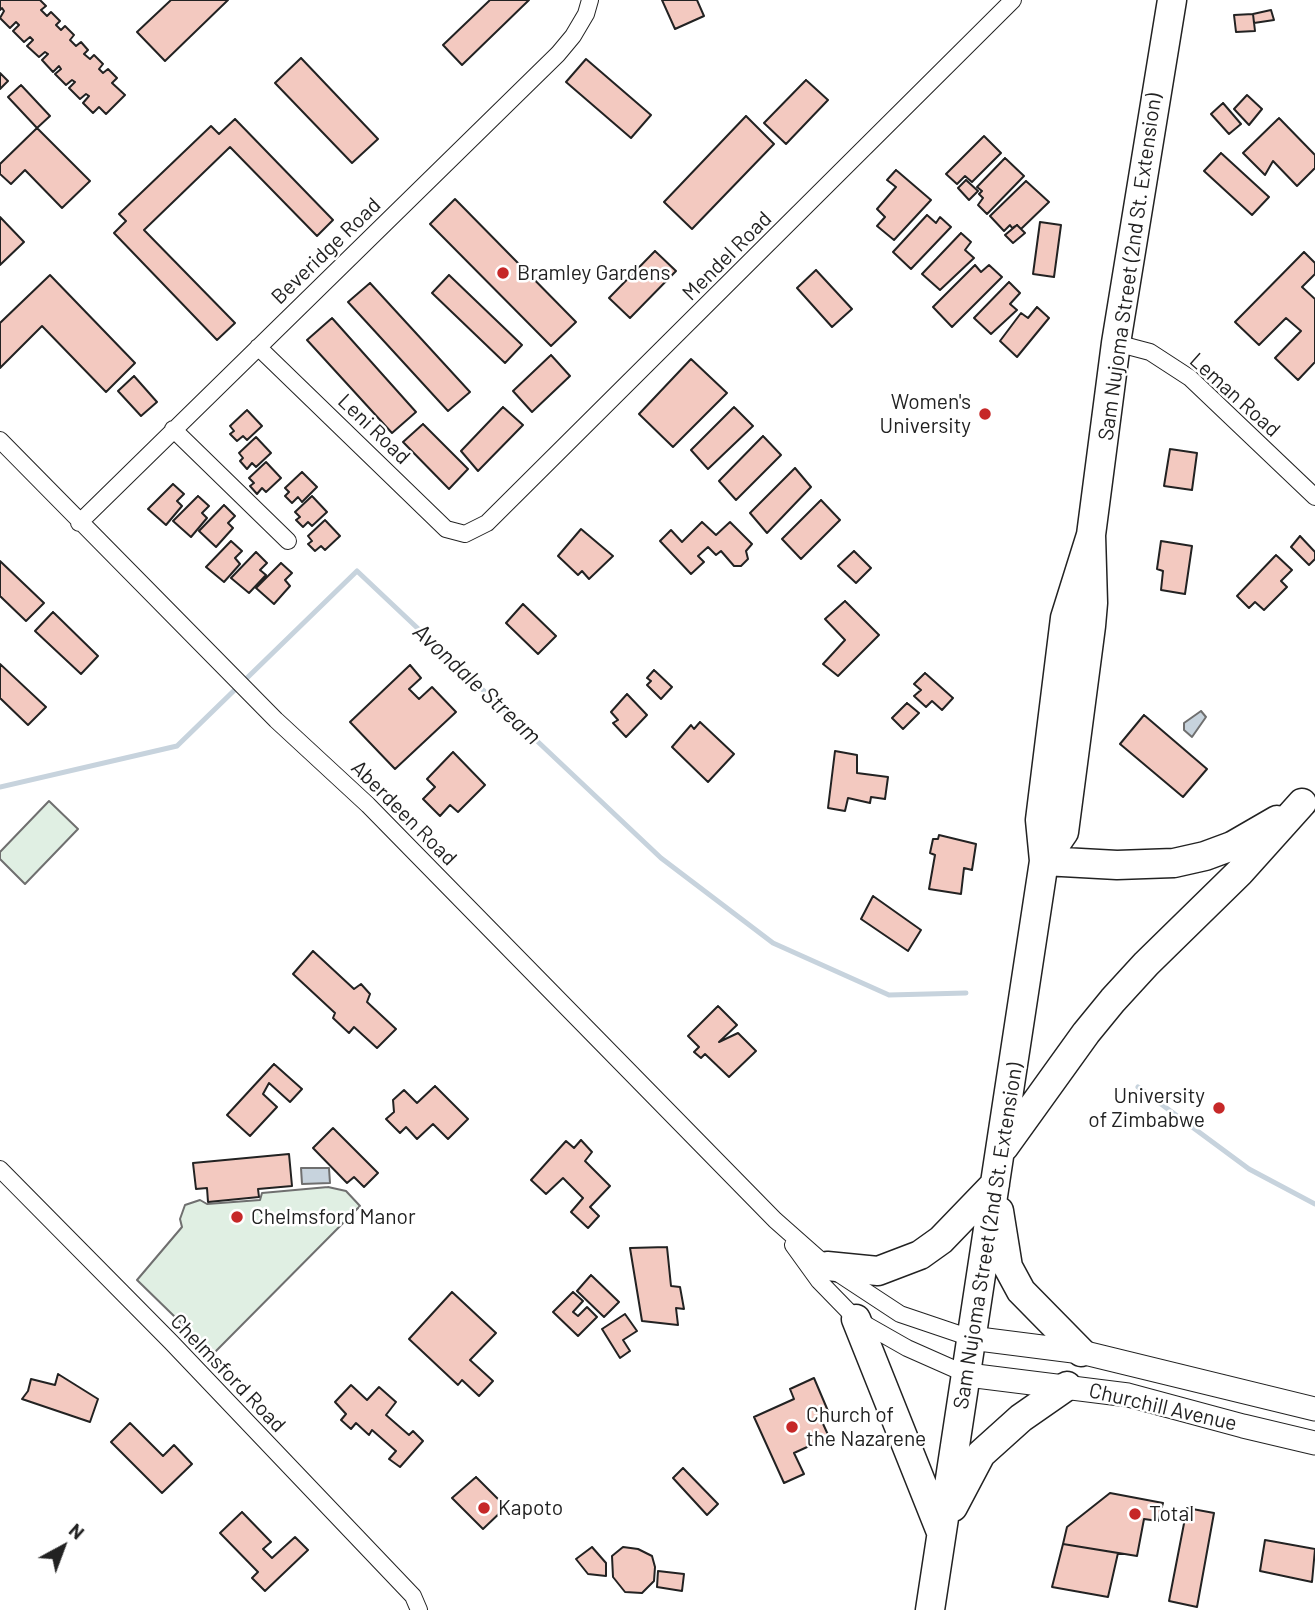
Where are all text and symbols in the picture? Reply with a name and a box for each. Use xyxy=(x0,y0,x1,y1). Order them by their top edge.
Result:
street label: Sam Nujoma Street (2nd St. Extension) xyxy=(1093,92,1167,442)
street label: Beveridge Road xyxy=(266,192,386,310)
street label: Mendel Road xyxy=(677,206,777,306)
place label: Bramley Gardens xyxy=(517,260,671,286)
marker: Bramley Gardens xyxy=(495,265,511,281)
street label: Leman Road xyxy=(1185,348,1285,442)
street label: Leni Road xyxy=(333,389,415,469)
place label: Women's University xyxy=(880,389,971,439)
marker: Women's University xyxy=(977,406,993,422)
water label: Avondale Stream xyxy=(407,618,547,750)
street label: Aberdeen Road xyxy=(346,755,462,871)
street label: Sam Nujoma Street (2nd St. Extension) xyxy=(948,1061,1028,1411)
place label: University of Zimbabwe xyxy=(1088,1083,1205,1133)
marker: University of Zimbabwe xyxy=(1211,1100,1227,1116)
place label: Chelmsford Manor xyxy=(251,1204,416,1230)
marker: Chelmsford Manor xyxy=(229,1209,245,1225)
street label: Chelmsford Road xyxy=(165,1309,291,1437)
street label: Churchill Avenue xyxy=(1087,1378,1239,1436)
place label: Church of the Nazarene xyxy=(806,1402,926,1452)
marker: Church of the Nazarene xyxy=(784,1419,800,1435)
place label: Kapoto xyxy=(498,1495,563,1521)
marker: Kapoto xyxy=(476,1500,492,1516)
place label: Total xyxy=(1149,1501,1194,1527)
marker: Total xyxy=(1127,1506,1143,1522)
north arrow xyxy=(28,1512,98,1582)
text: N xyxy=(65,1518,89,1544)

